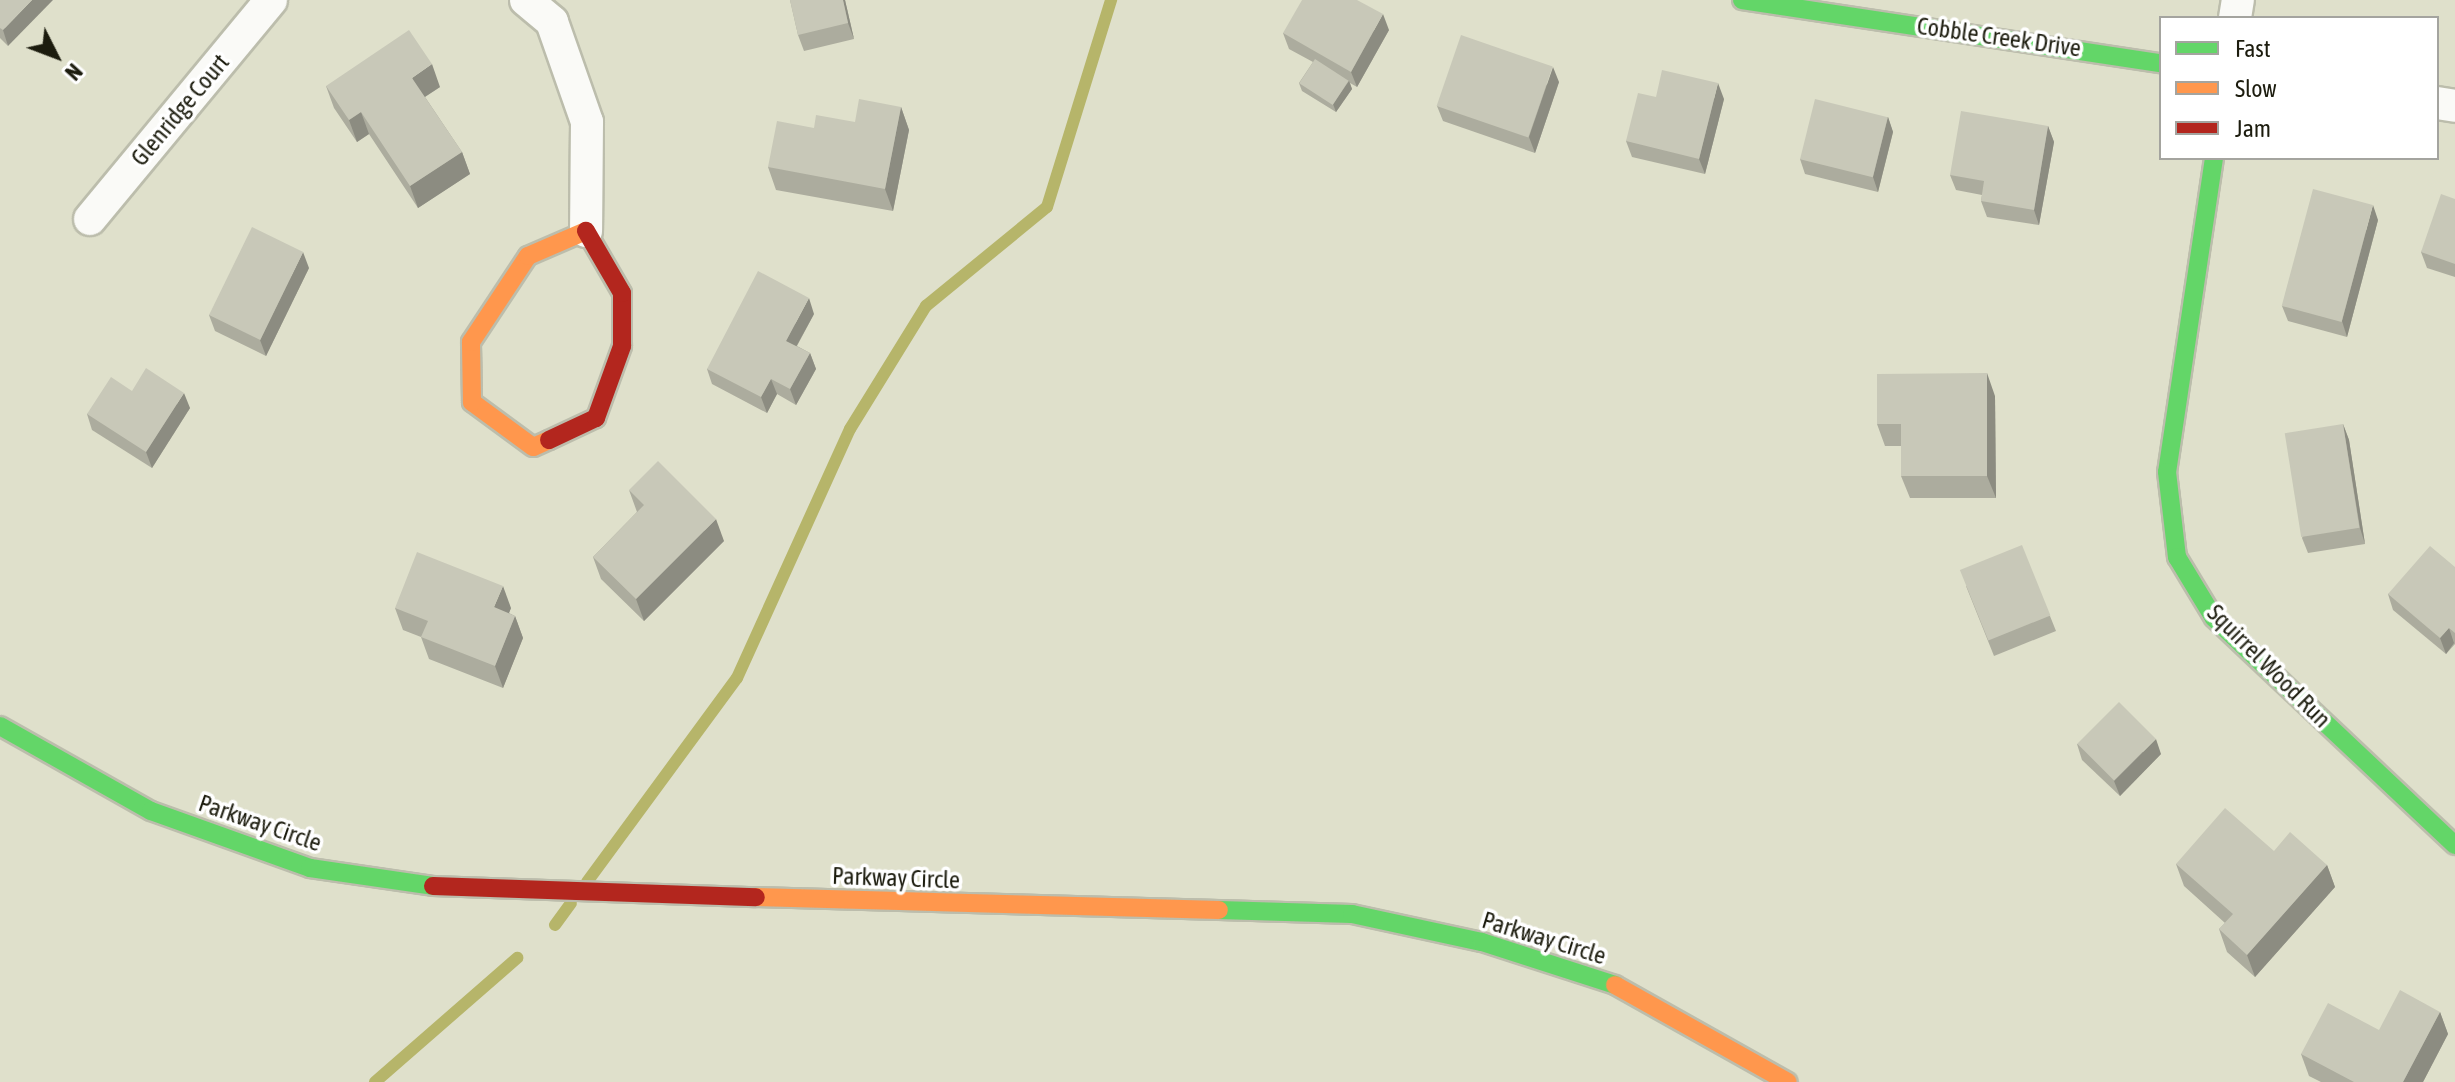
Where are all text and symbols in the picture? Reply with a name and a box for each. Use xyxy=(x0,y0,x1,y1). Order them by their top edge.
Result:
street label: Cobble Creek Drive xyxy=(1915,11,2083,63)
north arrow xyxy=(16,16,96,96)
legend xyxy=(2159,16,2439,160)
text: Fast xyxy=(2235,35,2271,62)
street label: Glenridge Court xyxy=(125,48,235,172)
text: N xyxy=(60,59,88,86)
text: Slow xyxy=(2235,75,2277,102)
text: Jam xyxy=(2235,115,2271,142)
street label: Squirrel Wood Run xyxy=(2201,598,2337,734)
street label: Parkway Circle xyxy=(195,789,325,857)
street label: Parkway Circle xyxy=(832,861,960,895)
street label: Parkway Circle xyxy=(1479,906,1609,970)

